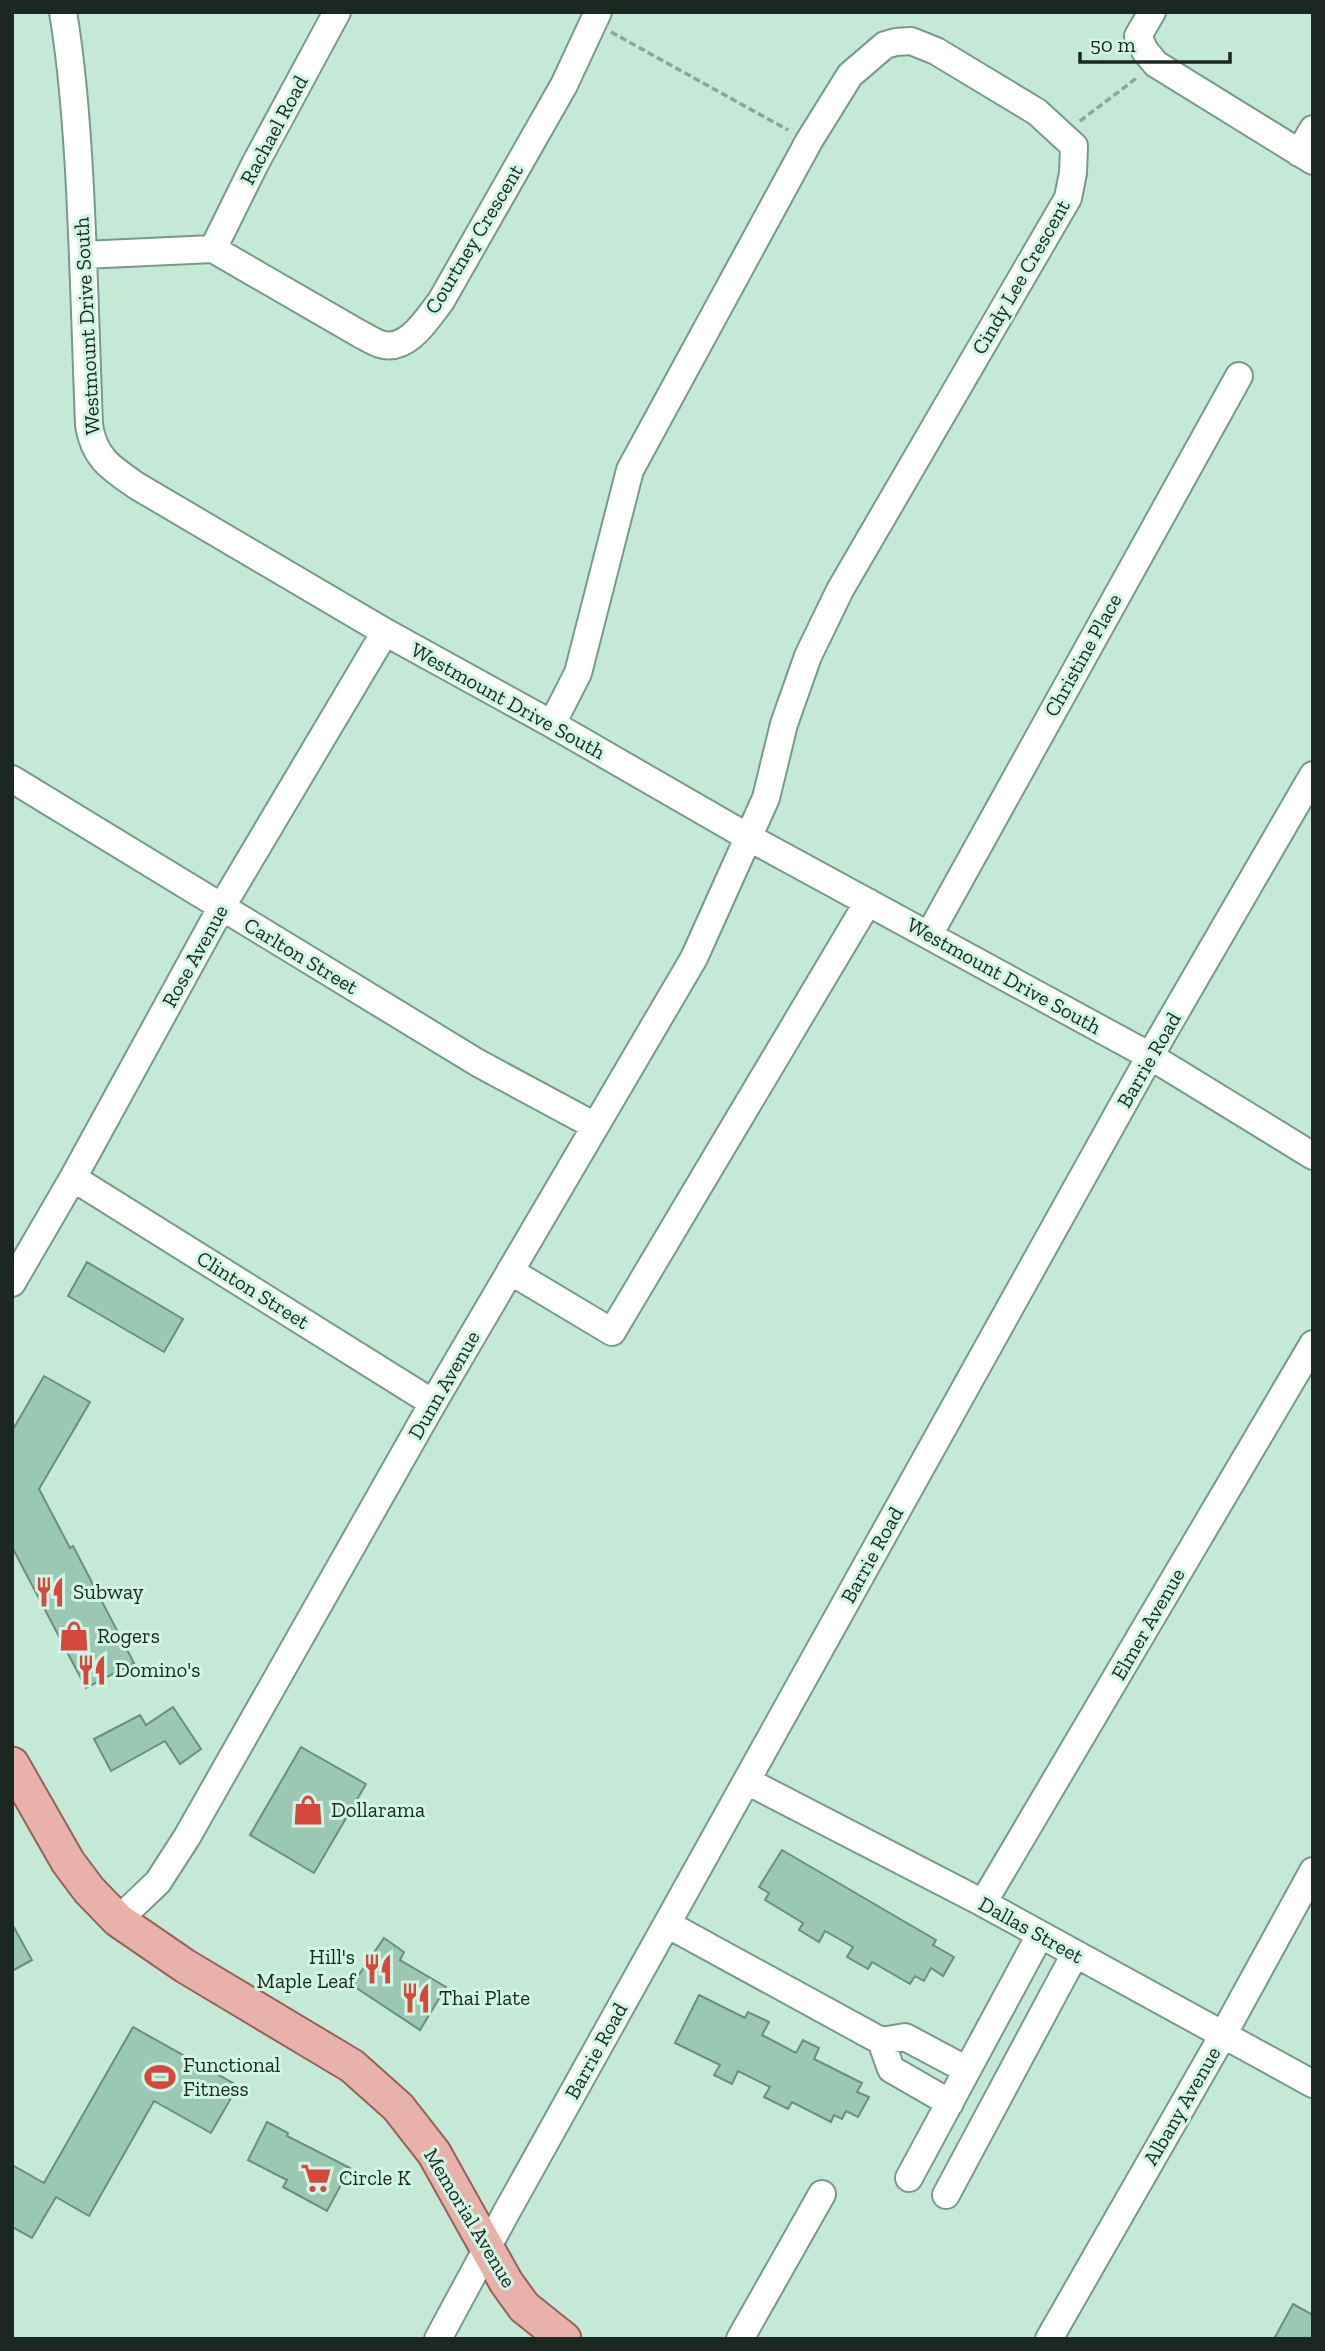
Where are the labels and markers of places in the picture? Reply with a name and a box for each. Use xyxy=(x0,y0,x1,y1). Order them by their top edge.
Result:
restaurant icon: Subway xyxy=(33,1575,67,1609)
place label: Subway xyxy=(73,1579,144,1604)
shop icon: Rogers xyxy=(57,1619,91,1653)
place label: Rogers xyxy=(97,1623,160,1648)
restaurant icon: Domino's xyxy=(75,1653,109,1687)
place label: Domino's xyxy=(115,1657,200,1682)
shop icon: Dollarama xyxy=(291,1793,325,1827)
place label: Dollarama xyxy=(331,1797,425,1822)
place label: Hill's Maple Leaf xyxy=(257,1944,356,1993)
restaurant icon: Hill's Maple Leaf xyxy=(361,1952,395,1986)
restaurant icon: Thai Plate xyxy=(399,1981,433,2015)
place label: Thai Plate xyxy=(439,1985,530,2010)
place label: Functional Fitness xyxy=(183,2052,281,2101)
sports icon: Functional Fitness xyxy=(143,2060,177,2094)
supermarket icon: Circle K xyxy=(299,2161,333,2195)
place label: Circle K xyxy=(339,2165,411,2190)

